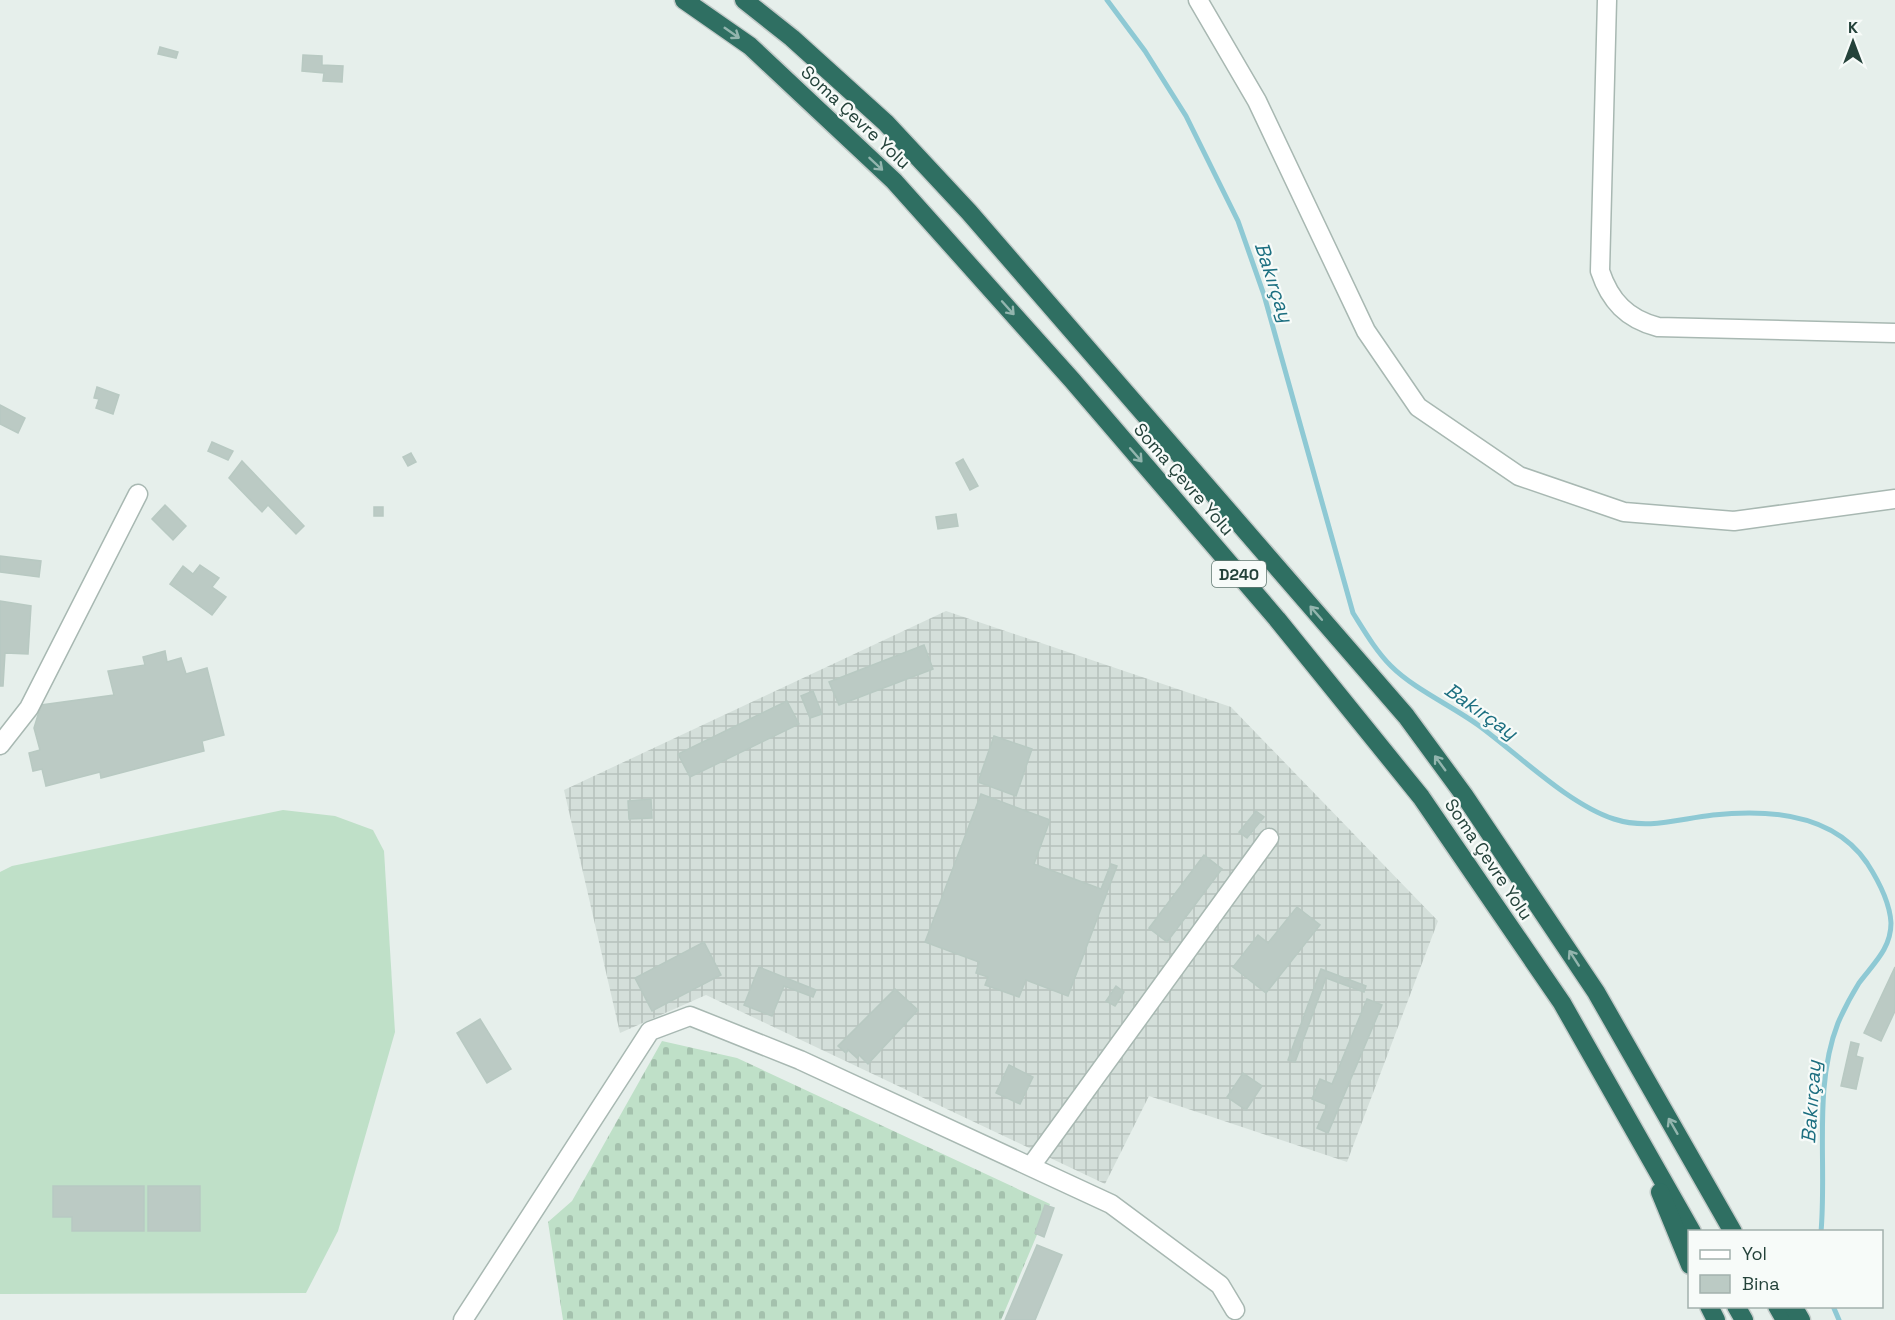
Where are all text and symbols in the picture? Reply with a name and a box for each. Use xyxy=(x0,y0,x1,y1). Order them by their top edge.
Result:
north arrow xyxy=(1823,12,1883,72)
text: K xyxy=(1848,17,1858,38)
one-way arrow xyxy=(723,27,739,39)
street label: Soma Çevre Yolu xyxy=(796,60,916,174)
one-way arrow xyxy=(868,157,883,171)
water label: Bakırçay xyxy=(1249,239,1300,327)
one-way arrow xyxy=(1001,300,1015,315)
street label: Soma Çevre Yolu xyxy=(1129,418,1239,540)
one-way arrow xyxy=(1129,447,1143,462)
road number: D240 xyxy=(1212,561,1266,587)
one-way arrow xyxy=(1309,606,1323,621)
water label: Bakırçay xyxy=(1440,677,1524,746)
one-way arrow xyxy=(1434,755,1446,771)
street label: Soma Çevre Yolu xyxy=(1440,794,1538,924)
one-way arrow xyxy=(1568,950,1580,967)
water label: Bakırçay xyxy=(1795,1058,1827,1144)
one-way arrow xyxy=(1666,1118,1678,1135)
legend xyxy=(1688,1230,1883,1308)
text: Yol xyxy=(1742,1242,1767,1265)
text: Bina xyxy=(1742,1272,1780,1295)

